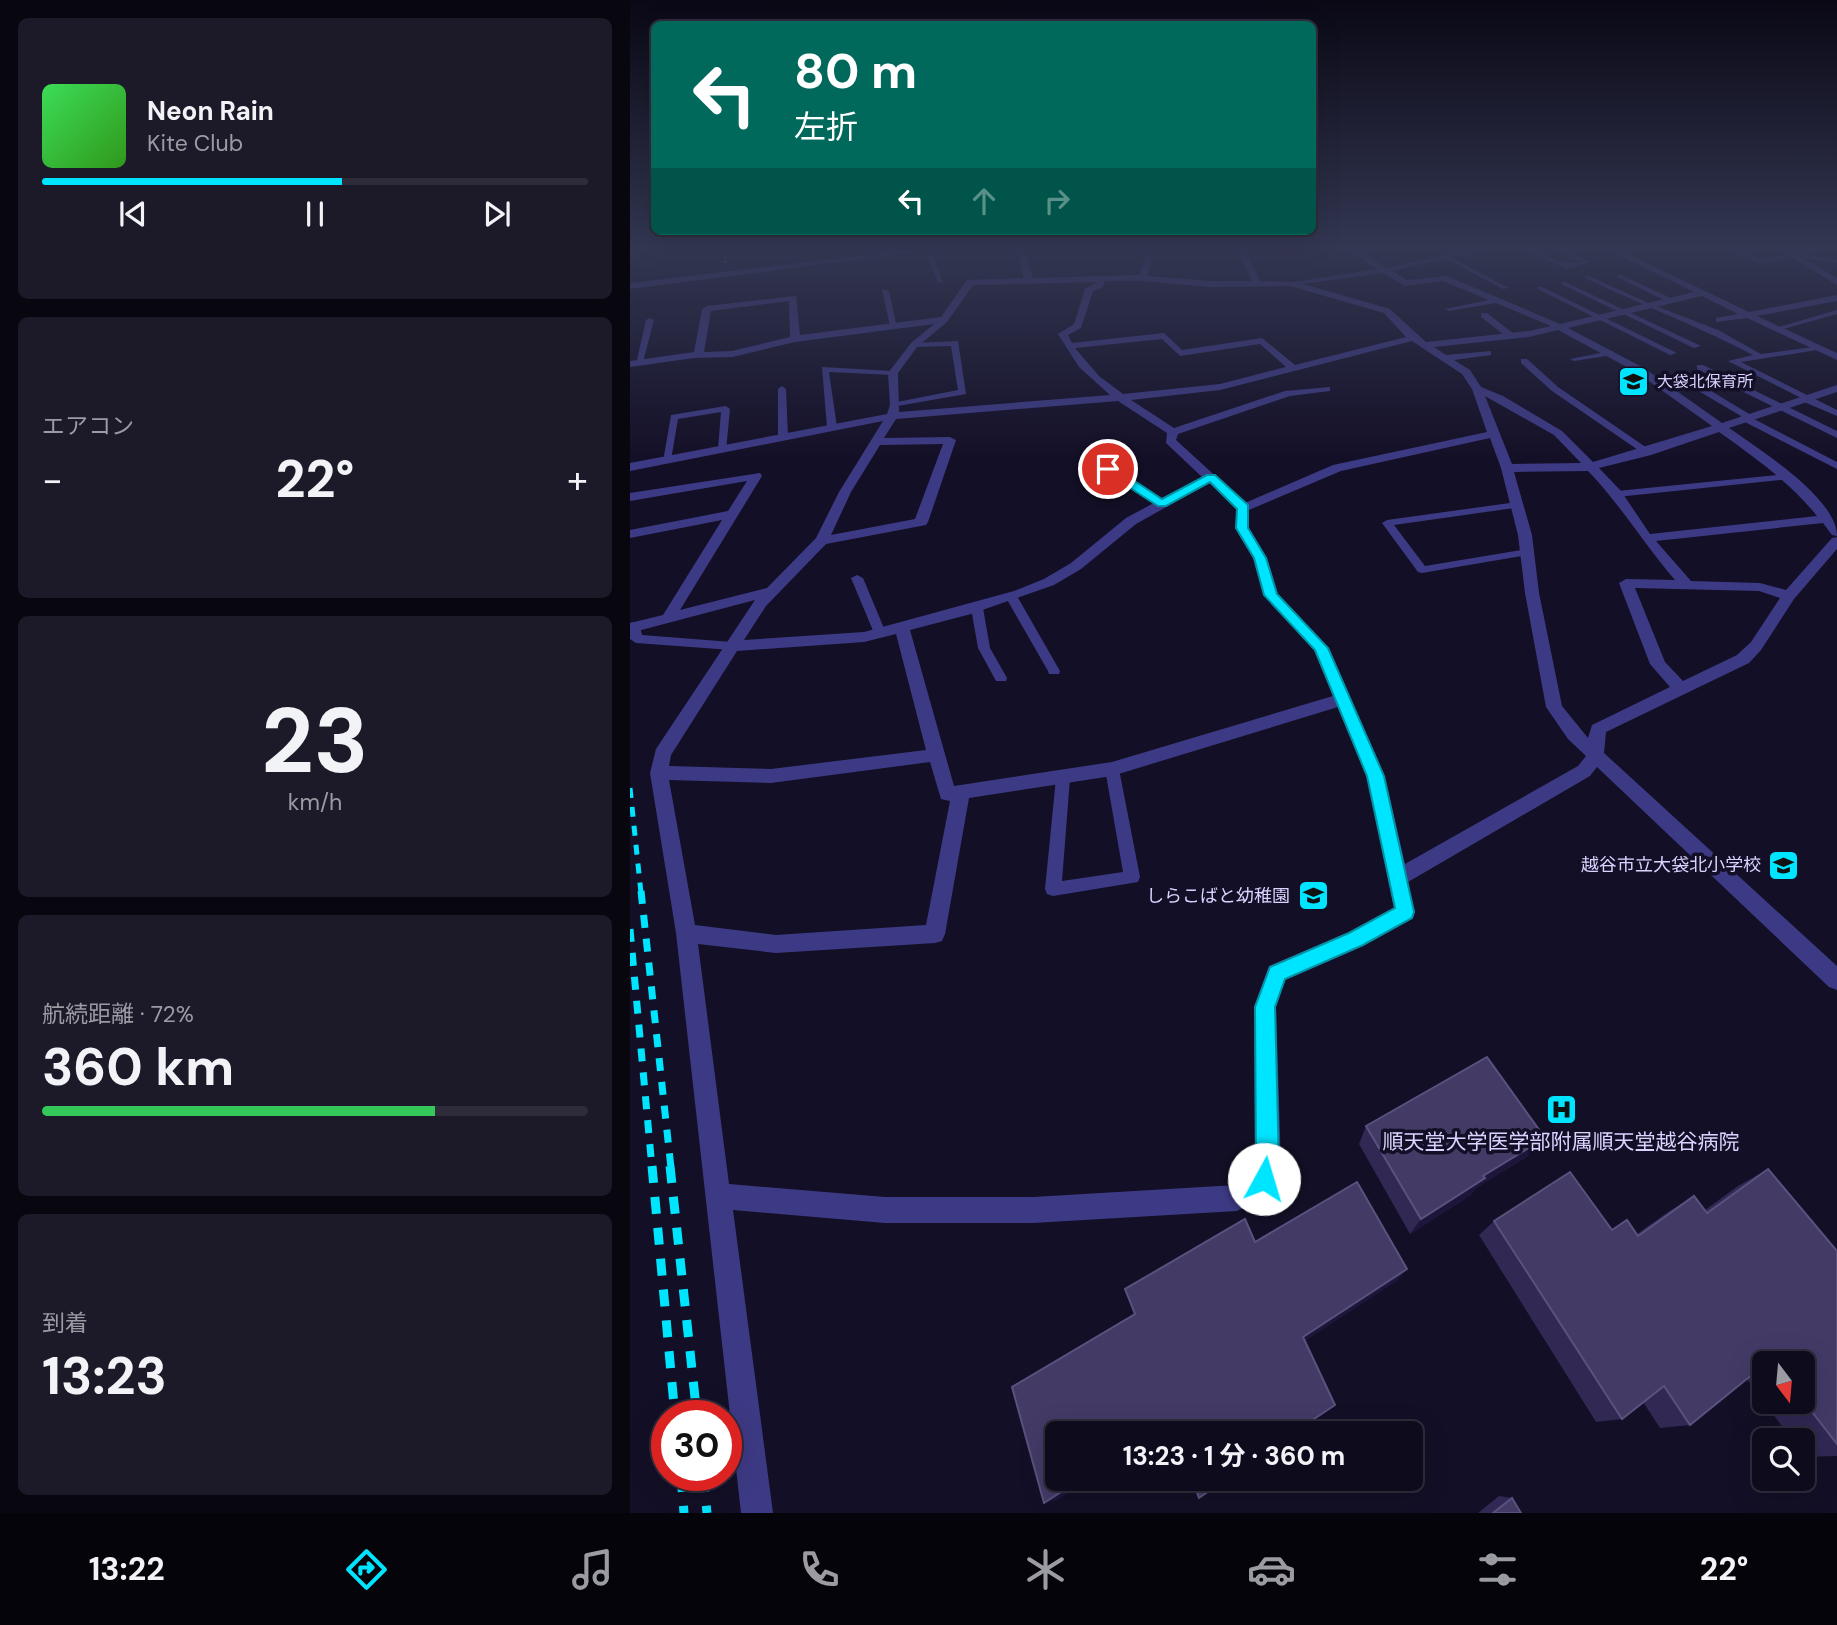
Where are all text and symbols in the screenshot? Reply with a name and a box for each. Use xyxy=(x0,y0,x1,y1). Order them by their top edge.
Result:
text: 80 m xyxy=(794,39,917,103)
icon: left xyxy=(679,49,770,140)
text: Neon Rain xyxy=(147,94,274,128)
text: 左折 xyxy=(794,106,858,148)
text: Kite Club xyxy=(147,128,243,158)
icon: left xyxy=(892,182,930,220)
icon: ahead xyxy=(965,182,1003,220)
icon: right xyxy=(1038,182,1076,220)
icon: previous xyxy=(114,195,152,233)
icon: pause xyxy=(296,195,334,233)
icon: next xyxy=(478,195,516,233)
school or university icon: 大袋北保育所 xyxy=(1617,364,1651,398)
place label: 大袋北保育所 xyxy=(1657,371,1753,392)
text: エアコン xyxy=(42,411,134,441)
pin xyxy=(1078,439,1138,499)
text: 22° xyxy=(276,445,354,513)
icon: arrive xyxy=(1089,450,1127,488)
text: − xyxy=(42,455,63,505)
text: + xyxy=(567,455,588,505)
text: 23 xyxy=(261,682,369,800)
text: km/h xyxy=(288,787,342,817)
school or university icon: 越谷市立大袋北小学校 xyxy=(1767,848,1801,882)
place label: 越谷市立大袋北小学校 xyxy=(1581,853,1761,877)
school or university icon: しらこばと幼稚園 xyxy=(1296,879,1330,913)
place label: しらこばと幼稚園 xyxy=(1146,884,1290,908)
text: 航続距離 · 72% xyxy=(42,999,194,1029)
text: 360 km xyxy=(42,1033,234,1101)
hospital icon: 順天堂大学医学部附属順天堂越谷病院 xyxy=(1544,1093,1578,1127)
place label: 順天堂大学医学部附属順天堂越谷病院 xyxy=(1383,1128,1740,1156)
position arrow xyxy=(1227,1142,1301,1216)
text: 到着 xyxy=(42,1308,88,1338)
text: 13:23 xyxy=(42,1342,167,1410)
north arrow xyxy=(1752,1351,1815,1414)
map controls xyxy=(1752,1351,1815,1491)
speed limit sign: 30 xyxy=(651,1400,742,1491)
button: search xyxy=(1752,1428,1815,1491)
text: 13:23 · 1 分 · 360 m xyxy=(1123,1439,1345,1473)
icon: directions xyxy=(342,1545,391,1594)
icon: music xyxy=(568,1545,617,1594)
icon: phone xyxy=(795,1545,844,1594)
icon: climate xyxy=(1021,1545,1070,1594)
icon: car xyxy=(1247,1545,1296,1594)
icon: filters xyxy=(1473,1545,1522,1594)
text: 13:22 xyxy=(89,1548,165,1590)
text: 22° xyxy=(1700,1548,1748,1590)

